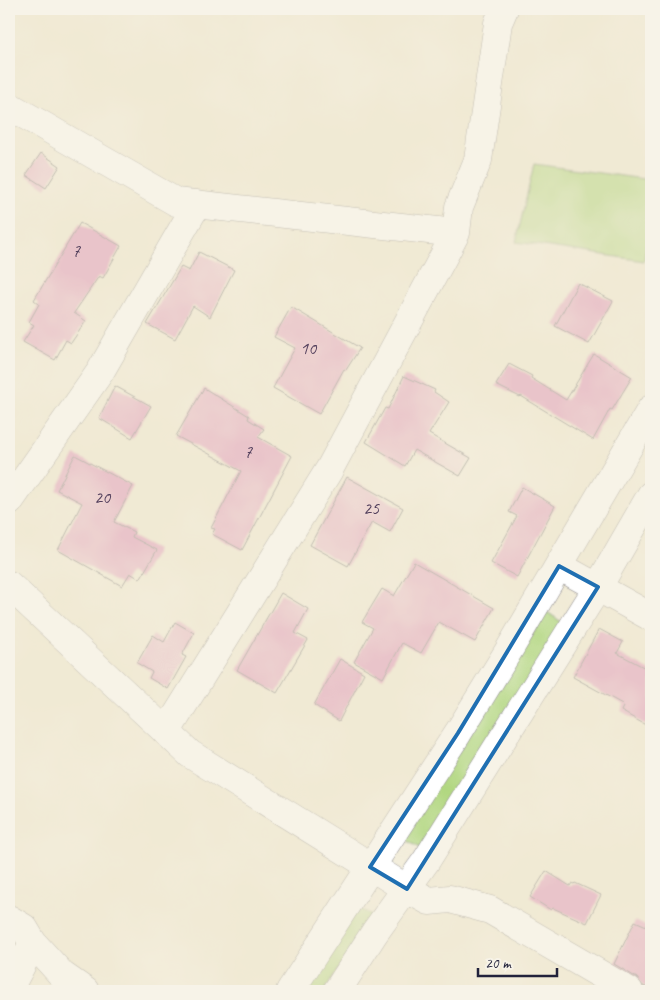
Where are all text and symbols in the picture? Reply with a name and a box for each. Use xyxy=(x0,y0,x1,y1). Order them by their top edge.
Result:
house number: 7 xyxy=(72,240,81,262)
house number: 10 xyxy=(300,337,318,359)
house number: 7 xyxy=(244,441,253,463)
house number: 20 xyxy=(94,486,112,508)
house number: 25 xyxy=(363,497,380,519)
scale bar xyxy=(478,945,556,977)
text: 20 m xyxy=(485,954,512,973)

